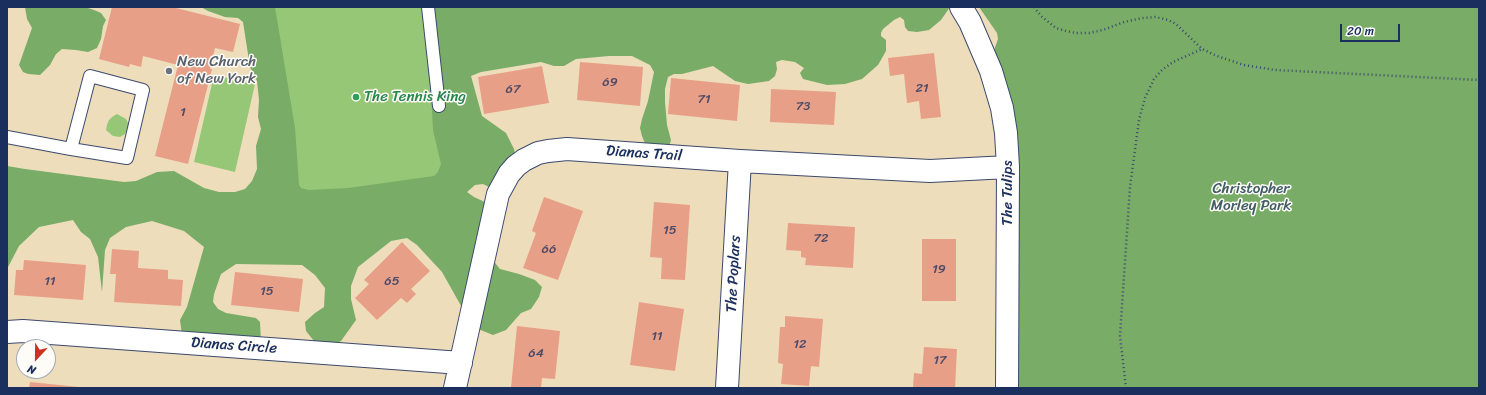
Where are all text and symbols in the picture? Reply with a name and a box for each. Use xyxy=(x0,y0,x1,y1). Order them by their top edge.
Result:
scale bar xyxy=(1342,16,1402,42)
text: 20 m xyxy=(1347,20,1374,42)
place label: New Church of New York xyxy=(177,53,256,88)
marker: New Church of New York xyxy=(164,66,174,76)
house number: 69 xyxy=(602,75,618,91)
house number: 21 xyxy=(915,81,929,97)
house number: 67 xyxy=(506,82,520,98)
place label: The Tennis King xyxy=(364,88,466,106)
marker: The Tennis King xyxy=(351,92,361,102)
house number: 71 xyxy=(698,92,710,108)
house number: 73 xyxy=(796,99,810,115)
house number: 1 xyxy=(180,105,186,121)
street label: Dianas Trail xyxy=(605,142,683,166)
street label: The Tulips xyxy=(999,160,1017,226)
park label: Christopher Morley Park xyxy=(1211,180,1291,215)
house number: 15 xyxy=(663,223,677,239)
house number: 72 xyxy=(814,231,828,247)
street label: The Poplars xyxy=(723,235,745,313)
house number: 66 xyxy=(542,242,556,258)
house number: 19 xyxy=(932,262,946,278)
house number: 11 xyxy=(44,274,56,290)
house number: 65 xyxy=(384,274,400,290)
house number: 15 xyxy=(260,284,274,300)
house number: 11 xyxy=(651,329,663,345)
street label: Dianas Circle xyxy=(190,334,278,358)
house number: 12 xyxy=(793,337,807,353)
north arrow xyxy=(16,339,56,379)
house number: 64 xyxy=(528,346,544,362)
house number: 17 xyxy=(934,353,946,369)
text: N xyxy=(25,359,39,380)

